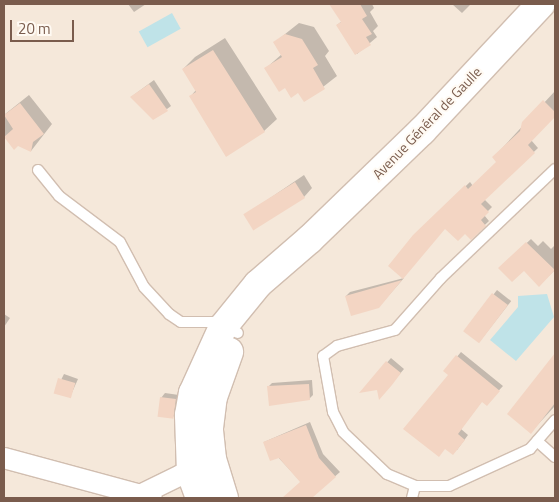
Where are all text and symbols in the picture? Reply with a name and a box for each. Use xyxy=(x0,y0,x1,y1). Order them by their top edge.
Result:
scale bar xyxy=(12,10,76,42)
text: 20 m xyxy=(18,17,51,40)
street label: Avenue Général de Gaulle xyxy=(369,63,485,183)

